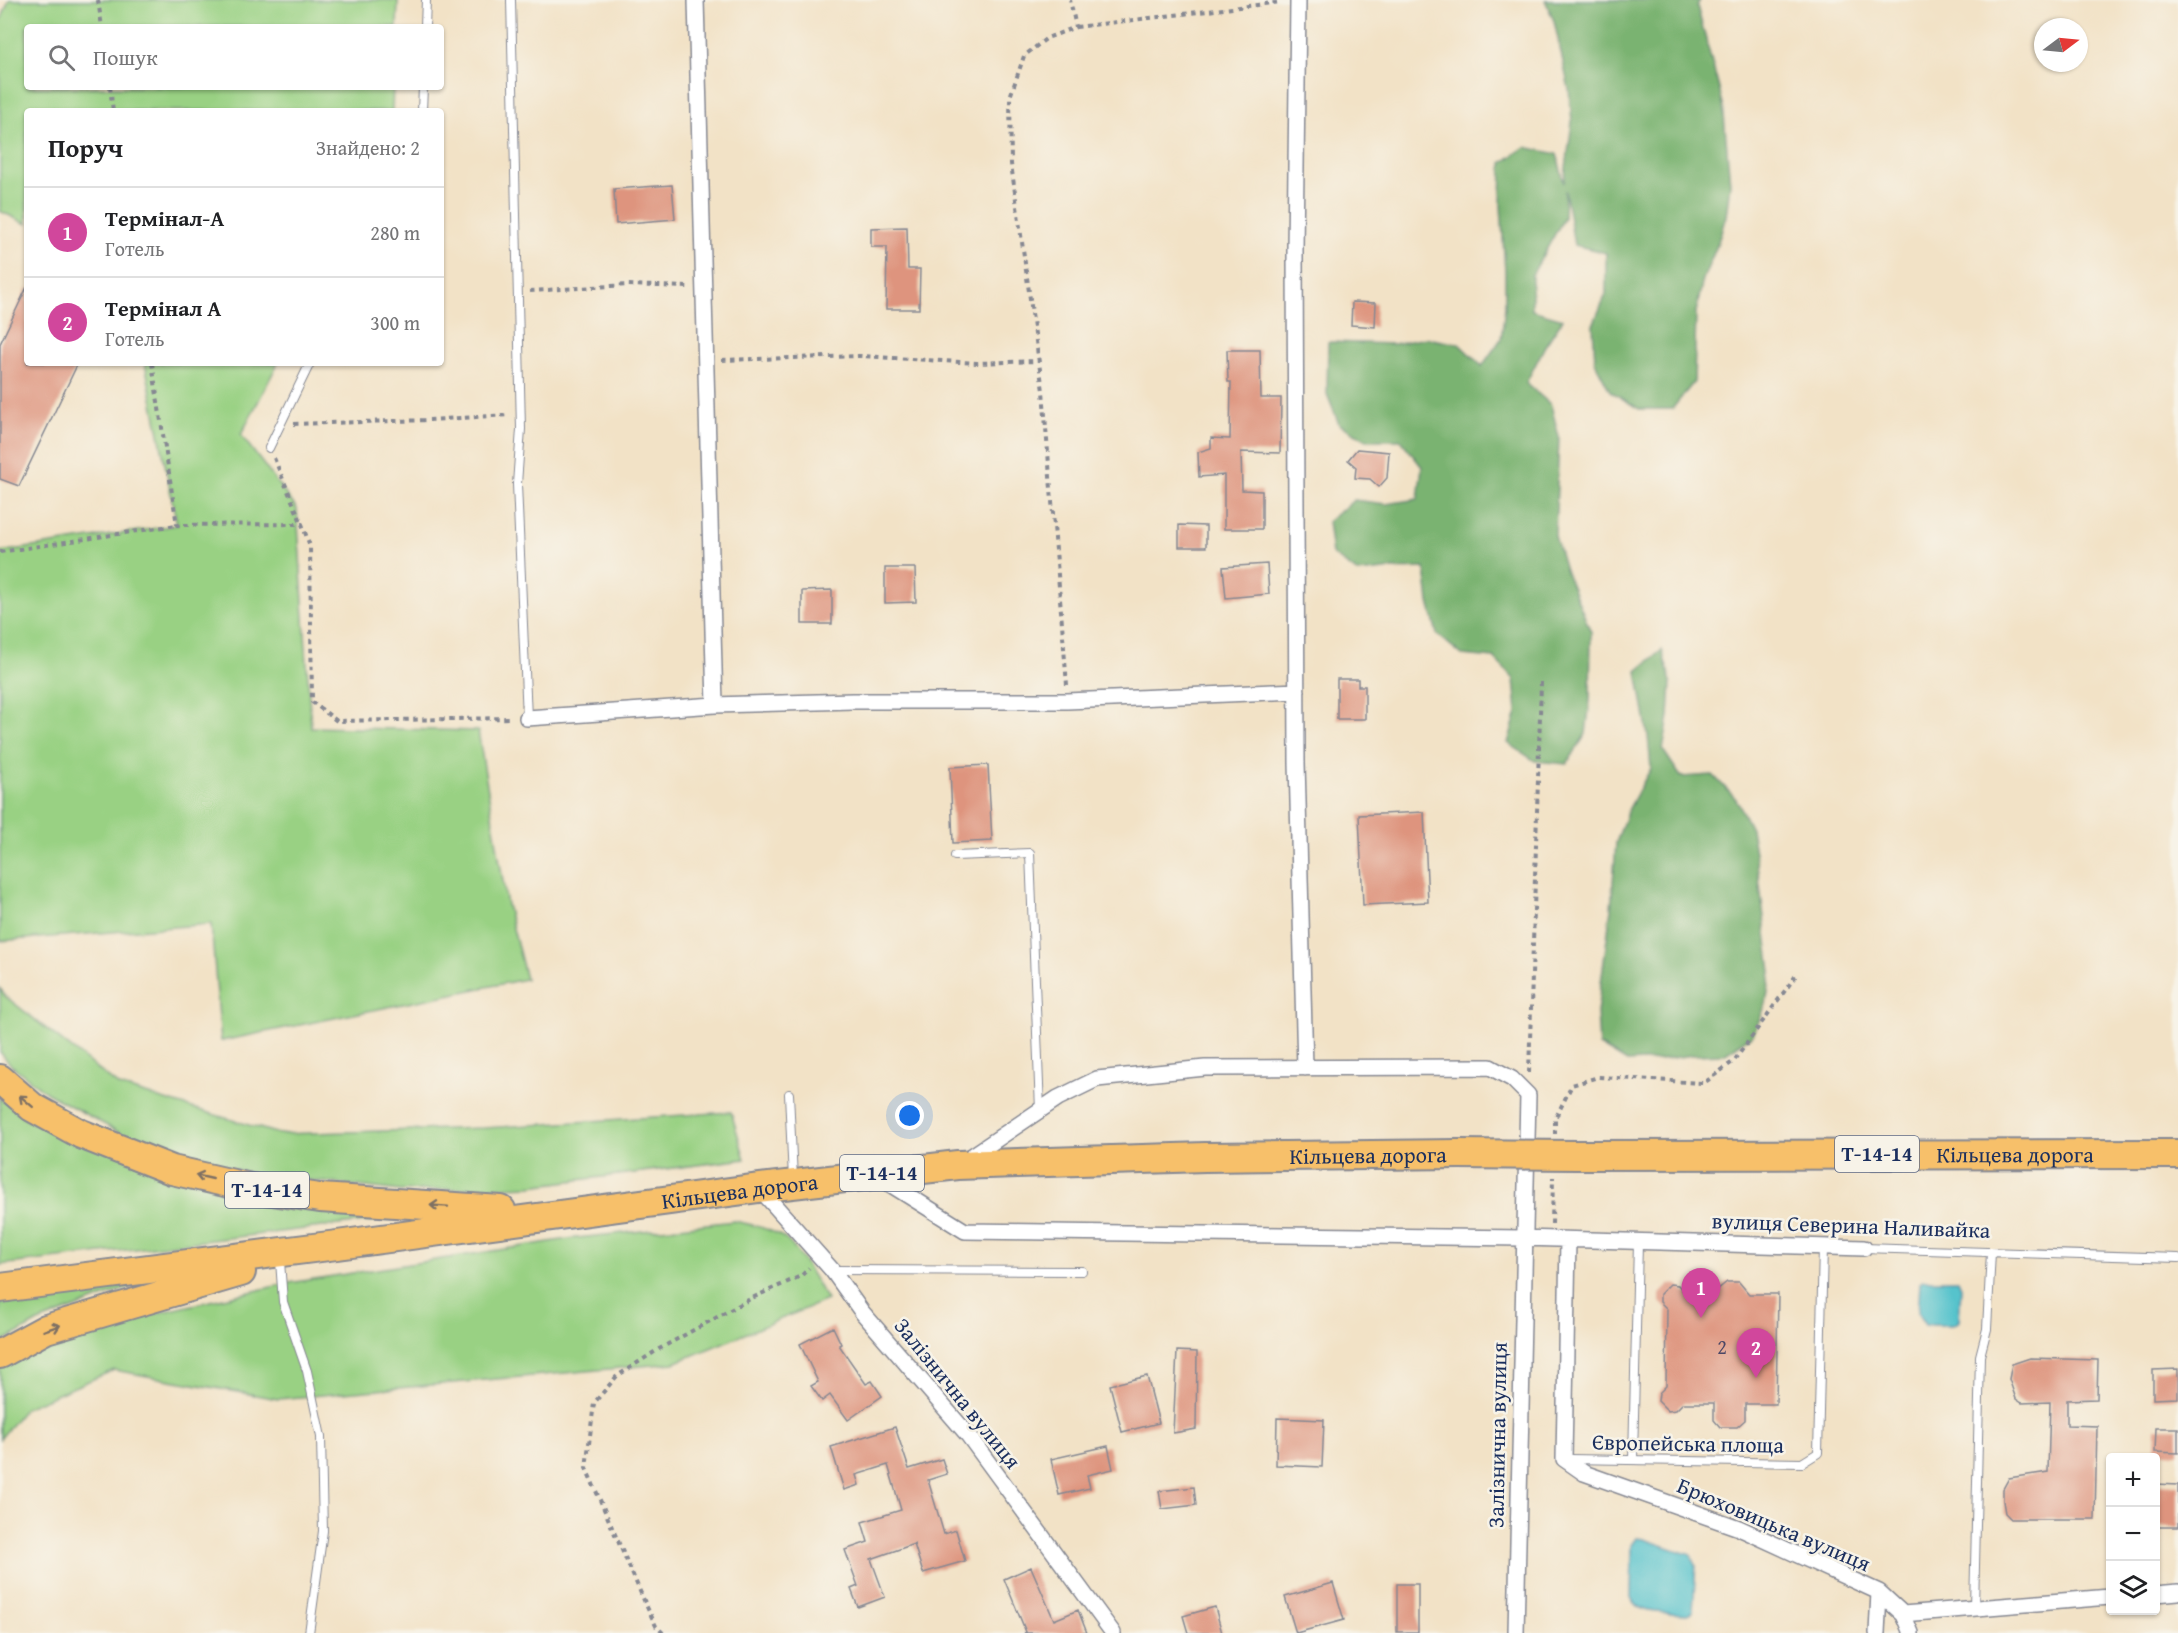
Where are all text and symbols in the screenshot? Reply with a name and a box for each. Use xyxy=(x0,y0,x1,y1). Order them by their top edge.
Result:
north arrow xyxy=(2034,18,2088,72)
search box xyxy=(24,24,444,90)
icon: search xyxy=(45,41,78,74)
text: Пошук xyxy=(93,41,158,73)
text: Поруч xyxy=(48,128,123,167)
text: Знайдено: 2 xyxy=(316,133,420,162)
text: Термінал-А xyxy=(105,202,224,234)
text: 1 xyxy=(62,218,73,247)
text: 280 m xyxy=(370,218,420,247)
text: Готель xyxy=(105,234,164,263)
text: Термінал А xyxy=(105,292,221,324)
text: 2 xyxy=(62,308,73,337)
text: 300 m xyxy=(370,308,420,337)
text: Готель xyxy=(105,324,164,353)
one-way arrow xyxy=(18,1095,34,1108)
your location xyxy=(895,1101,924,1130)
road number: Т-14-14 xyxy=(1835,1136,1919,1172)
street label: Кільцева дорога xyxy=(1289,1138,1447,1172)
street label: Кільцева дорога xyxy=(1936,1138,2094,1170)
road number: Т-14-14 xyxy=(840,1155,924,1191)
street label: Кільцева дорога xyxy=(660,1165,820,1217)
one-way arrow xyxy=(195,1171,214,1183)
road number: Т-14-14 xyxy=(225,1172,309,1208)
one-way arrow xyxy=(429,1200,449,1211)
street label: вулиця Северина Наливайка xyxy=(1711,1204,1991,1246)
pin: 1 xyxy=(1682,1268,1720,1318)
street label: Залізнична вулиця xyxy=(887,1311,1029,1475)
one-way arrow xyxy=(42,1322,61,1333)
pin: 2 xyxy=(1736,1328,1776,1378)
house number: 2 xyxy=(1717,1332,1727,1361)
street label: Залізнична вулиця xyxy=(1479,1342,1515,1528)
street label: Європейська площа xyxy=(1592,1425,1785,1461)
map controls xyxy=(2106,1453,2160,1615)
button: + xyxy=(2106,1453,2160,1507)
street label: Брюховицька вулиця xyxy=(1672,1469,1876,1579)
button: − xyxy=(2106,1507,2160,1561)
button: layers xyxy=(2106,1561,2160,1615)

